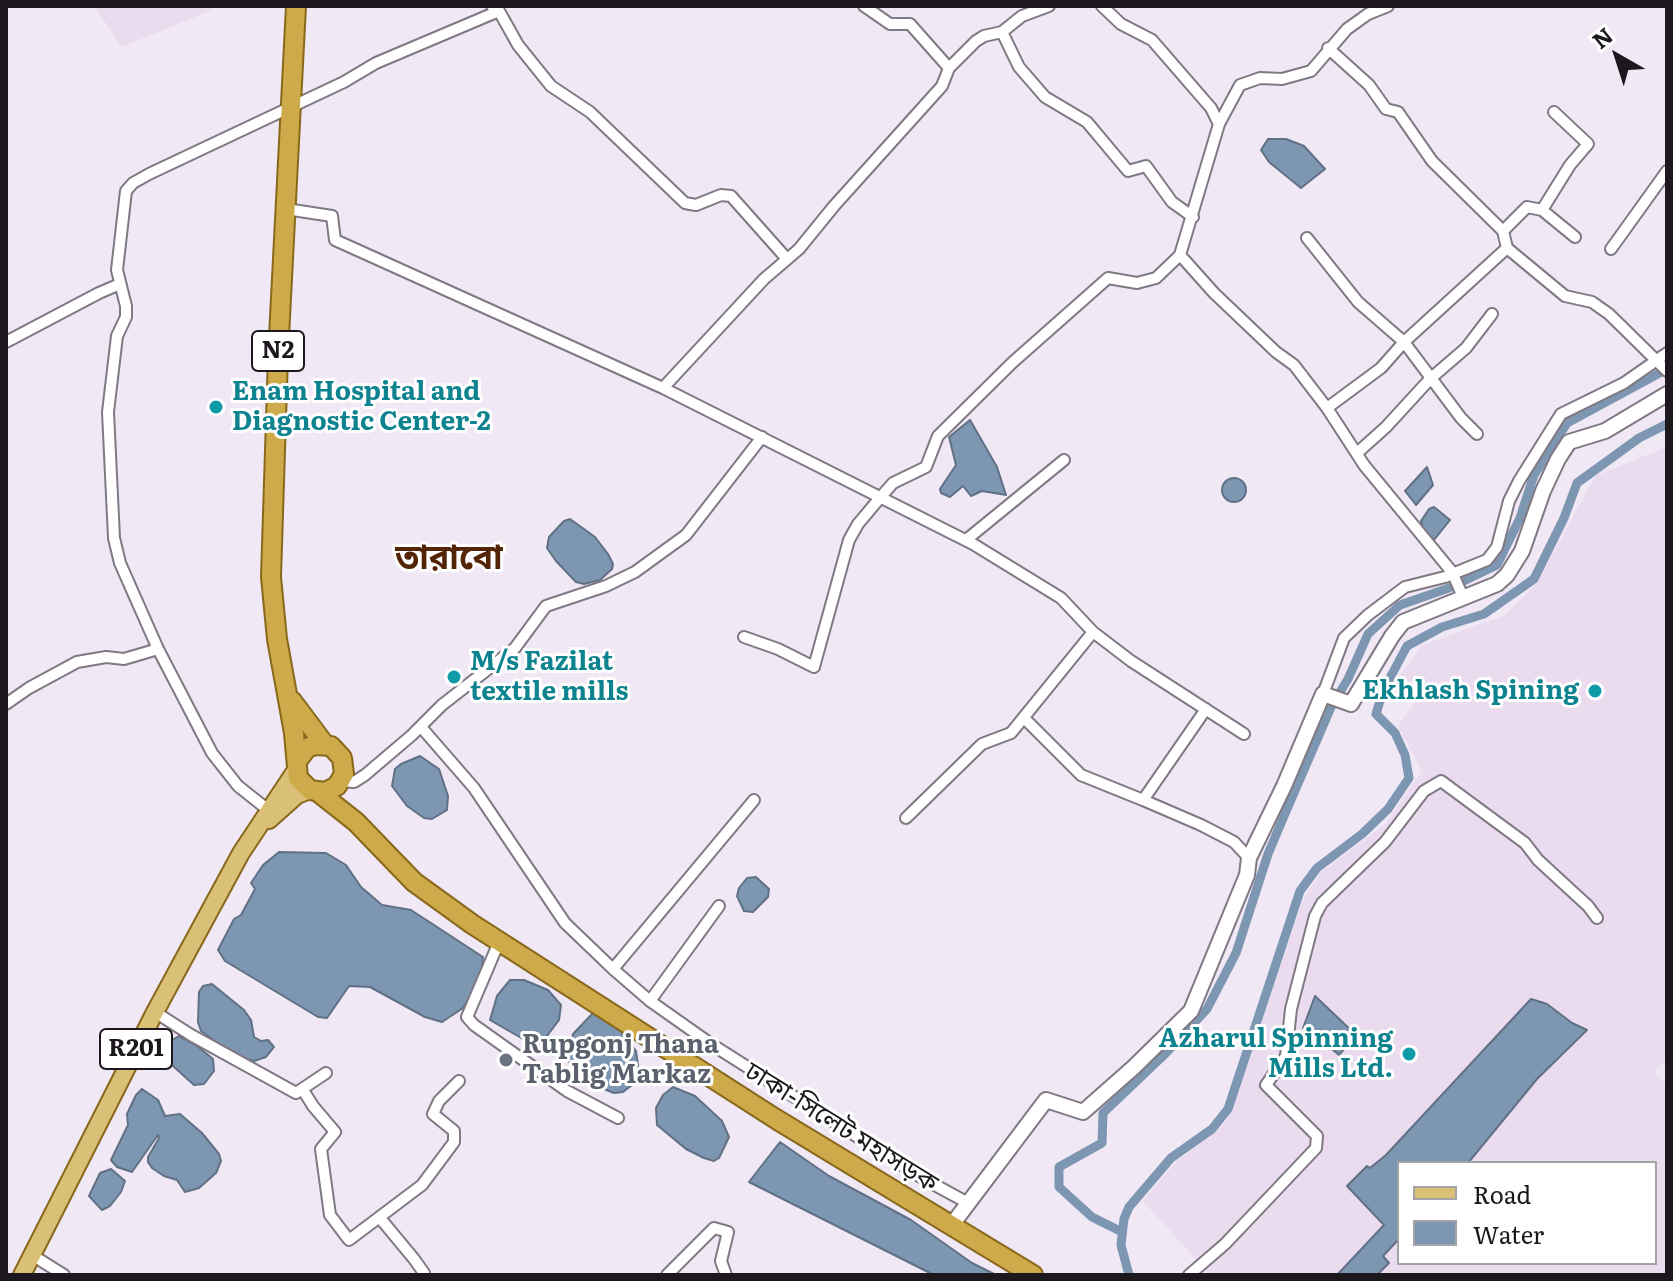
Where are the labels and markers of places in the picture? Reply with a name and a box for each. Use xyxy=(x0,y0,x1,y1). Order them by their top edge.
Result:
place label: Enam Hospital and Diagnostic Center-2 xyxy=(232,376,491,438)
marker: Enam Hospital and Diagnostic Center-2 xyxy=(207,398,225,416)
place label: M/s Fazilat textile mills xyxy=(470,646,629,708)
marker: M/s Fazilat textile mills xyxy=(445,668,463,686)
place label: Ekhlash Spining xyxy=(1362,675,1579,707)
marker: Ekhlash Spining xyxy=(1586,682,1604,700)
place label: Azharul Spinning Mills Ltd. xyxy=(1159,1023,1393,1084)
place label: Rupgonj Thana Tablig Markaz xyxy=(522,1029,719,1090)
marker: Azharul Spinning Mills Ltd. xyxy=(1400,1045,1418,1063)
marker: Rupgonj Thana Tablig Markaz xyxy=(497,1051,515,1069)

